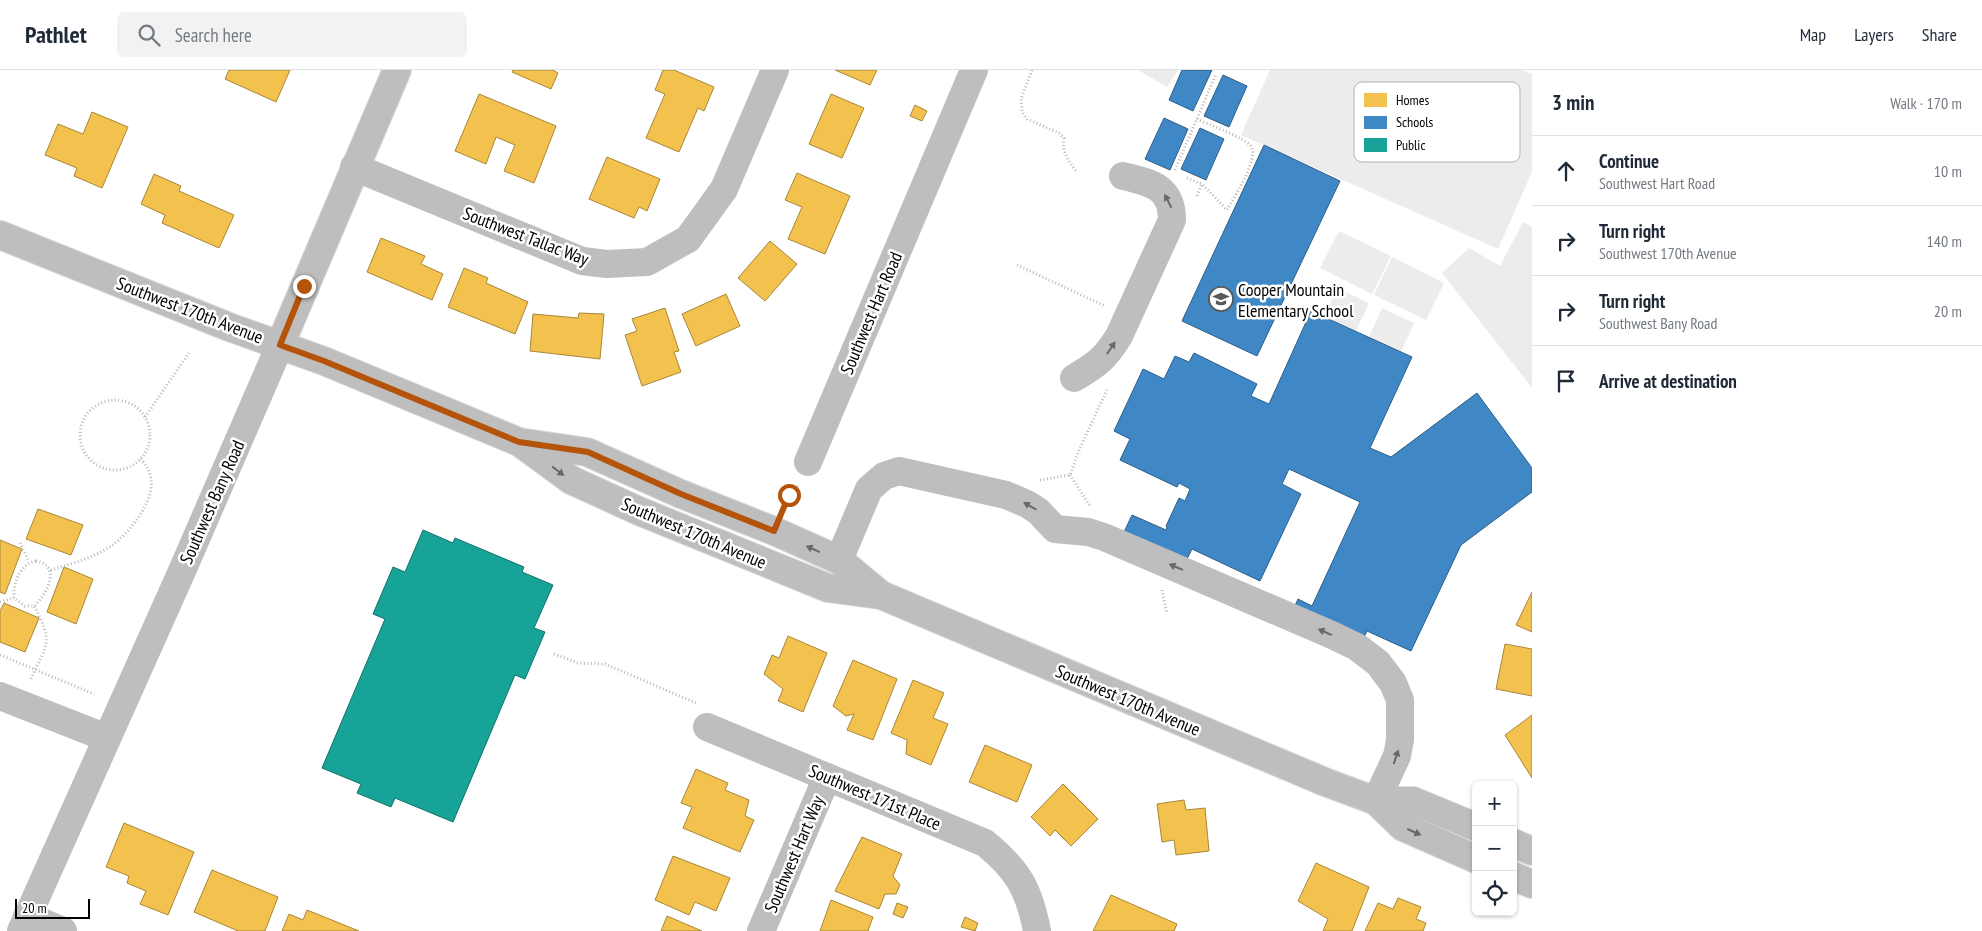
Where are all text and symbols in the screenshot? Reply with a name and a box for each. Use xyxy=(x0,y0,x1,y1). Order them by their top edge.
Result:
search box xyxy=(117,12,467,57)
text: Pathlet xyxy=(25,19,87,50)
icon: search xyxy=(135,21,163,49)
text: Search here xyxy=(175,23,252,47)
text: Map xyxy=(1800,23,1826,46)
text: Layers xyxy=(1854,23,1894,46)
text: Share xyxy=(1922,23,1957,46)
legend xyxy=(1354,82,1520,162)
text: 3 min xyxy=(1552,89,1594,116)
text: Homes xyxy=(1396,91,1429,109)
text: Walk · 170 m xyxy=(1890,93,1962,113)
text: Schools xyxy=(1396,113,1433,131)
text: Public xyxy=(1396,136,1425,154)
text: Continue xyxy=(1599,149,1659,173)
icon: ahead xyxy=(1552,157,1580,185)
text: 10 m xyxy=(1934,161,1962,181)
text: Southwest Hart Road xyxy=(1599,173,1715,193)
one-way arrow xyxy=(1164,193,1172,208)
street label: Southwest Tallac Way xyxy=(460,201,592,271)
text: Turn right xyxy=(1599,219,1665,243)
icon: right xyxy=(1552,227,1580,255)
text: 140 m xyxy=(1927,231,1962,251)
text: Southwest 170th Avenue xyxy=(1599,243,1737,263)
street label: Southwest Hart Road xyxy=(835,248,907,378)
street label: Southwest 170th Avenue xyxy=(114,272,266,348)
route end xyxy=(293,275,316,298)
place label: Cooper Mountain Elementary School xyxy=(1238,278,1354,322)
school or university icon: Cooper Mountain Elementary School xyxy=(1208,286,1234,312)
text: Turn right xyxy=(1599,289,1665,313)
icon: right xyxy=(1552,297,1580,325)
text: 20 m xyxy=(1934,301,1962,321)
text: Southwest Bany Road xyxy=(1599,313,1717,333)
one-way arrow xyxy=(1106,341,1116,355)
icon: arrive xyxy=(1552,367,1580,395)
text: Arrive at destination xyxy=(1599,369,1737,393)
street label: Southwest Bany Road xyxy=(174,436,250,568)
one-way arrow xyxy=(551,466,565,476)
route start xyxy=(778,484,801,507)
street label: Southwest 170th Avenue xyxy=(618,492,770,574)
one-way arrow xyxy=(1023,502,1036,511)
one-way arrow xyxy=(806,544,820,552)
one-way arrow xyxy=(1169,563,1183,571)
one-way arrow xyxy=(1318,627,1332,635)
street label: Southwest 170th Avenue xyxy=(1052,659,1204,741)
one-way arrow xyxy=(1392,749,1400,764)
street label: Southwest 171st Place xyxy=(806,759,944,835)
map controls xyxy=(1472,781,1517,916)
button: + xyxy=(1472,781,1517,826)
street label: Southwest Hart Way xyxy=(759,792,829,916)
button: − xyxy=(1472,826,1517,871)
one-way arrow xyxy=(1407,828,1421,836)
button: locate xyxy=(1472,871,1517,916)
scale bar xyxy=(15,896,90,919)
text: 20 m xyxy=(22,899,47,917)

